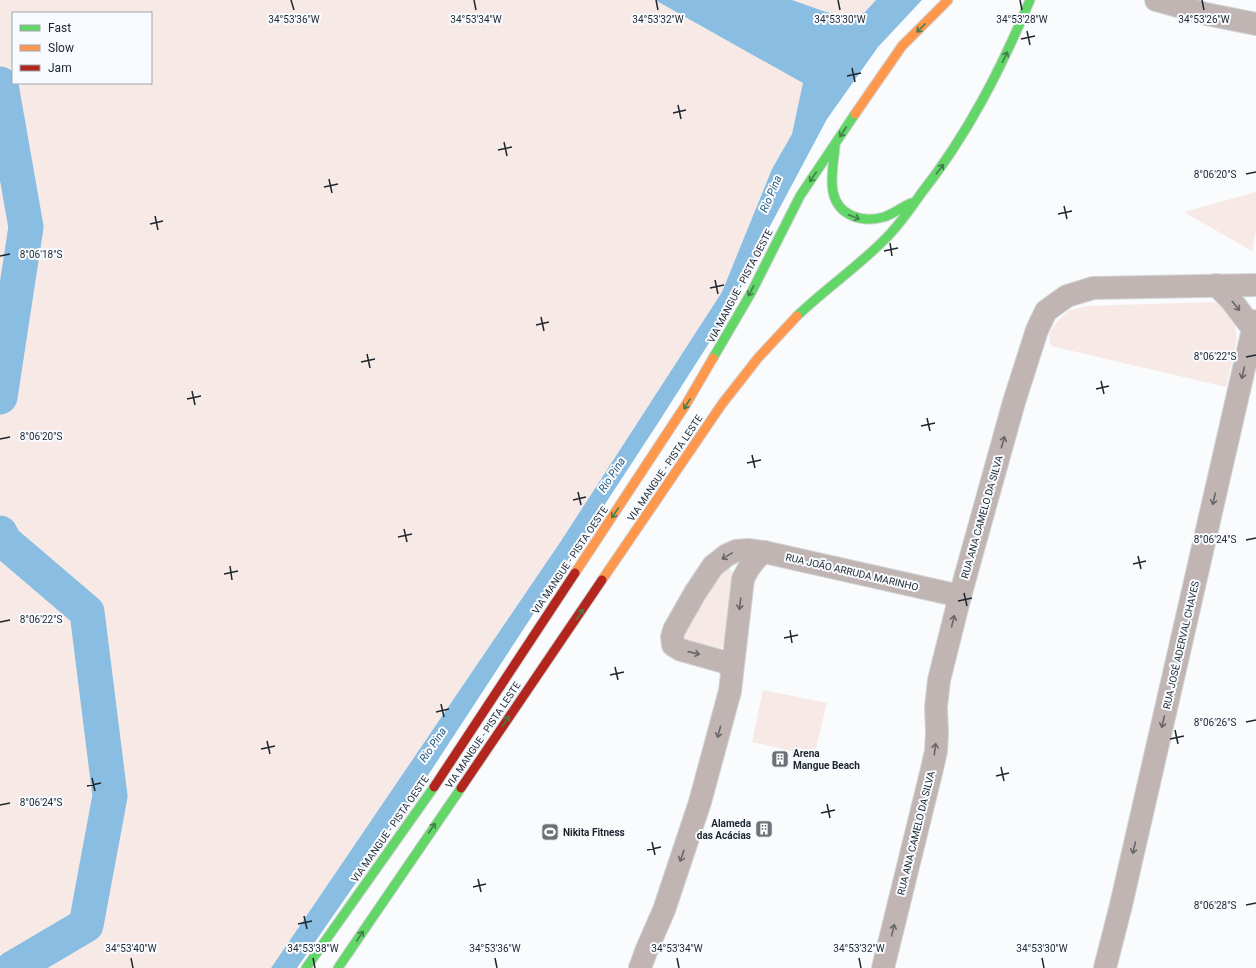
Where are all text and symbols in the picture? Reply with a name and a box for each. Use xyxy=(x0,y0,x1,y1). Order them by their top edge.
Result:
legend xyxy=(12,12,152,84)
text: 34°53'36"W xyxy=(268,14,320,25)
text: 34°53'34"W xyxy=(450,14,502,25)
text: 34°53'32"W xyxy=(632,14,684,25)
text: 34°53'30"W xyxy=(814,14,866,25)
text: 34°53'28"W xyxy=(996,14,1048,25)
text: 34°53'26"W xyxy=(1178,14,1230,25)
text: Fast xyxy=(48,21,71,35)
one-way arrow xyxy=(916,23,926,33)
text: Slow xyxy=(48,41,74,55)
one-way arrow xyxy=(1002,51,1009,63)
text: Jam xyxy=(48,61,72,75)
one-way arrow xyxy=(839,126,847,138)
one-way arrow xyxy=(935,164,944,175)
text: 8°06'20"S xyxy=(1194,169,1236,180)
one-way arrow xyxy=(809,171,817,182)
water label: Rio Pina xyxy=(757,173,785,214)
one-way arrow xyxy=(847,213,859,221)
street label: VIA MANGUE - PISTA OESTE xyxy=(705,227,775,345)
text: 8°06'18"S xyxy=(20,249,62,260)
one-way arrow xyxy=(747,285,754,297)
one-way arrow xyxy=(1231,301,1240,312)
text: 8°06'22"S xyxy=(1194,351,1236,362)
one-way arrow xyxy=(1239,366,1247,379)
one-way arrow xyxy=(682,398,690,410)
street label: VIA MANGUE - PISTA LESTE xyxy=(625,413,705,523)
text: 8°06'20"S xyxy=(20,431,62,442)
one-way arrow xyxy=(999,436,1007,449)
street label: RUA ANA CAMELO DA SILVA xyxy=(959,454,1005,580)
water label: Rio Pina xyxy=(596,455,628,495)
one-way arrow xyxy=(1210,493,1218,506)
street label: VIA MANGUE - PISTA OESTE xyxy=(530,504,610,616)
one-way arrow xyxy=(611,507,619,518)
text: 8°06'24"S xyxy=(1194,534,1236,545)
street label: RUA JOÃO ARRUDA MARINHO xyxy=(785,550,920,593)
one-way arrow xyxy=(721,552,732,561)
street label: RUA JOSÉ ADERVAL CHAVES xyxy=(1160,580,1201,710)
one-way arrow xyxy=(736,597,744,610)
one-way arrow xyxy=(576,608,584,619)
text: 8°06'22"S xyxy=(20,614,62,625)
one-way arrow xyxy=(950,615,958,628)
one-way arrow xyxy=(687,650,700,657)
street label: VIA MANGUE - PISTA LESTE xyxy=(443,680,523,790)
one-way arrow xyxy=(1159,715,1167,728)
one-way arrow xyxy=(502,716,510,727)
text: 8°06'26"S xyxy=(1194,717,1236,728)
water label: Rio Pina xyxy=(417,725,449,765)
one-way arrow xyxy=(715,725,722,738)
one-way arrow xyxy=(932,743,939,756)
place label: Arena Mangue Beach xyxy=(793,748,860,771)
building icon: Arena Mangue Beach xyxy=(770,749,790,769)
street label: RUA ANA CAMELO DA SILVA xyxy=(895,769,937,896)
street label: VIA MANGUE - PISTA OESTE xyxy=(349,774,431,884)
text: 8°06'24"S xyxy=(20,797,62,808)
place label: Alameda das Acácias xyxy=(697,818,752,841)
building icon: Alameda das Acácias xyxy=(754,819,774,839)
one-way arrow xyxy=(429,822,437,834)
sports icon: Nikita Fitness xyxy=(540,822,560,842)
place label: Nikita Fitness xyxy=(563,827,625,838)
one-way arrow xyxy=(1130,841,1138,854)
one-way arrow xyxy=(678,850,685,863)
text: 8°06'28"S xyxy=(1194,900,1236,911)
one-way arrow xyxy=(889,924,897,937)
one-way arrow xyxy=(356,930,364,941)
text: 34°53'40"W xyxy=(105,943,157,954)
text: 34°53'38"W xyxy=(287,943,339,954)
text: 34°53'36"W xyxy=(469,943,521,954)
text: 34°53'34"W xyxy=(651,943,703,954)
text: 34°53'32"W xyxy=(833,943,885,954)
text: 34°53'30"W xyxy=(1016,943,1068,954)

